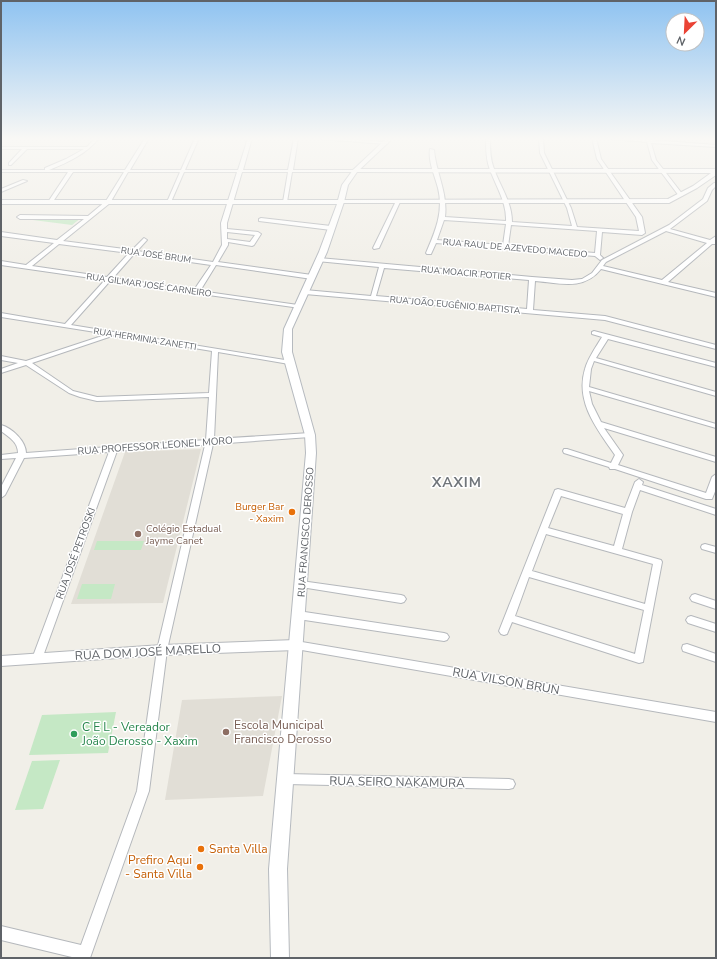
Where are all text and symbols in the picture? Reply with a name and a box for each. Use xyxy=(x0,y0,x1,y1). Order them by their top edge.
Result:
north arrow xyxy=(665,12,705,52)
text: N xyxy=(674,32,688,49)
street label: RUA RAUL DE AZEVEDO MACEDO xyxy=(442,236,588,260)
street label: RUA JOSÉ BRUM xyxy=(120,243,192,266)
street label: RUA MOACIR POTIER xyxy=(421,263,511,283)
street label: RUA GILMAR JOSÉ CARNEIRO xyxy=(86,269,213,300)
street label: RUA JOÃO EUGÊNIO BAPTISTA xyxy=(389,292,521,317)
street label: RUA HERMINIA ZANETTI xyxy=(93,325,197,353)
street label: RUA PROFESSOR LEONEL MORO xyxy=(77,434,233,458)
street label: RUA FRANCISCO DEROSSO xyxy=(294,466,318,598)
district label: XAXIM xyxy=(431,473,482,492)
place label: Burger Bar - Xaxim xyxy=(235,500,284,526)
street label: RUA JOSÉ PETROSKI xyxy=(53,506,99,601)
marker: Burger Bar - Xaxim xyxy=(287,507,297,517)
place label: Colégio Estadual Jayme Canet xyxy=(145,522,222,548)
marker: Colégio Estadual Jayme Canet xyxy=(133,529,143,539)
street label: RUA DOM JOSÉ MARELLO xyxy=(74,640,222,664)
street label: RUA VILSON BRUN xyxy=(451,664,561,698)
place label: Escola Municipal Francisco Derosso xyxy=(234,717,332,747)
place label: C E L - Vereador João Derosso - Xaxim xyxy=(81,719,198,749)
marker: Escola Municipal Francisco Derosso xyxy=(221,727,231,737)
marker: C E L - Vereador João Derosso - Xaxim xyxy=(69,729,79,739)
street label: RUA SEIRO NAKAMURA xyxy=(329,773,465,791)
place label: Santa Villa xyxy=(209,841,268,857)
marker: Santa Villa xyxy=(196,844,206,854)
place label: Prefiro Aqui - Santa Villa xyxy=(125,852,192,882)
marker: Prefiro Aqui - Santa Villa xyxy=(195,862,205,872)

